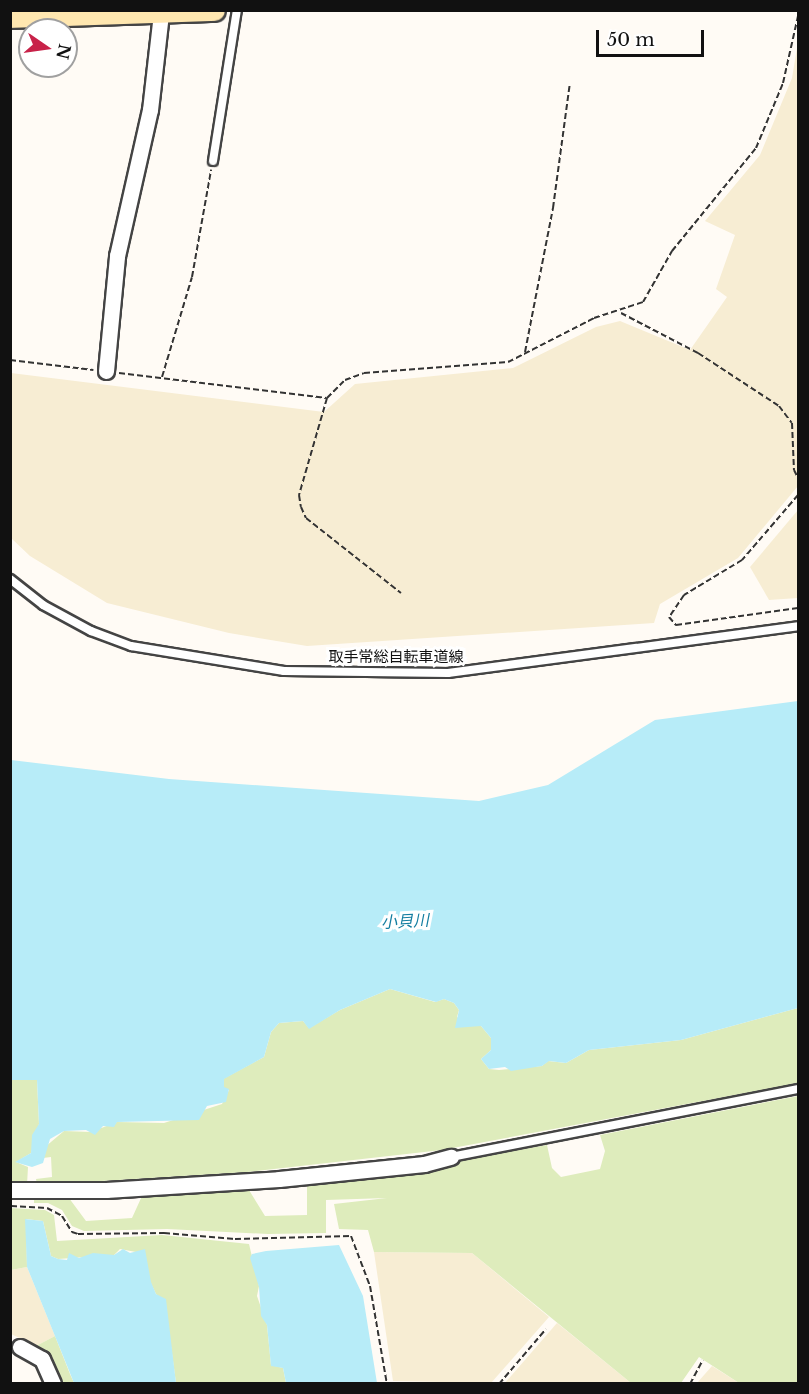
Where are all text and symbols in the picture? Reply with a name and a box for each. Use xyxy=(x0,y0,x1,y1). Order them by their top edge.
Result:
north arrow xyxy=(18,18,78,78)
scale bar xyxy=(599,18,707,56)
text: 50 m xyxy=(607,29,655,51)
text: N xyxy=(52,42,75,61)
street label: 取手常総自転車道線 xyxy=(329,648,463,666)
water label: 小貝川 xyxy=(381,910,429,932)

